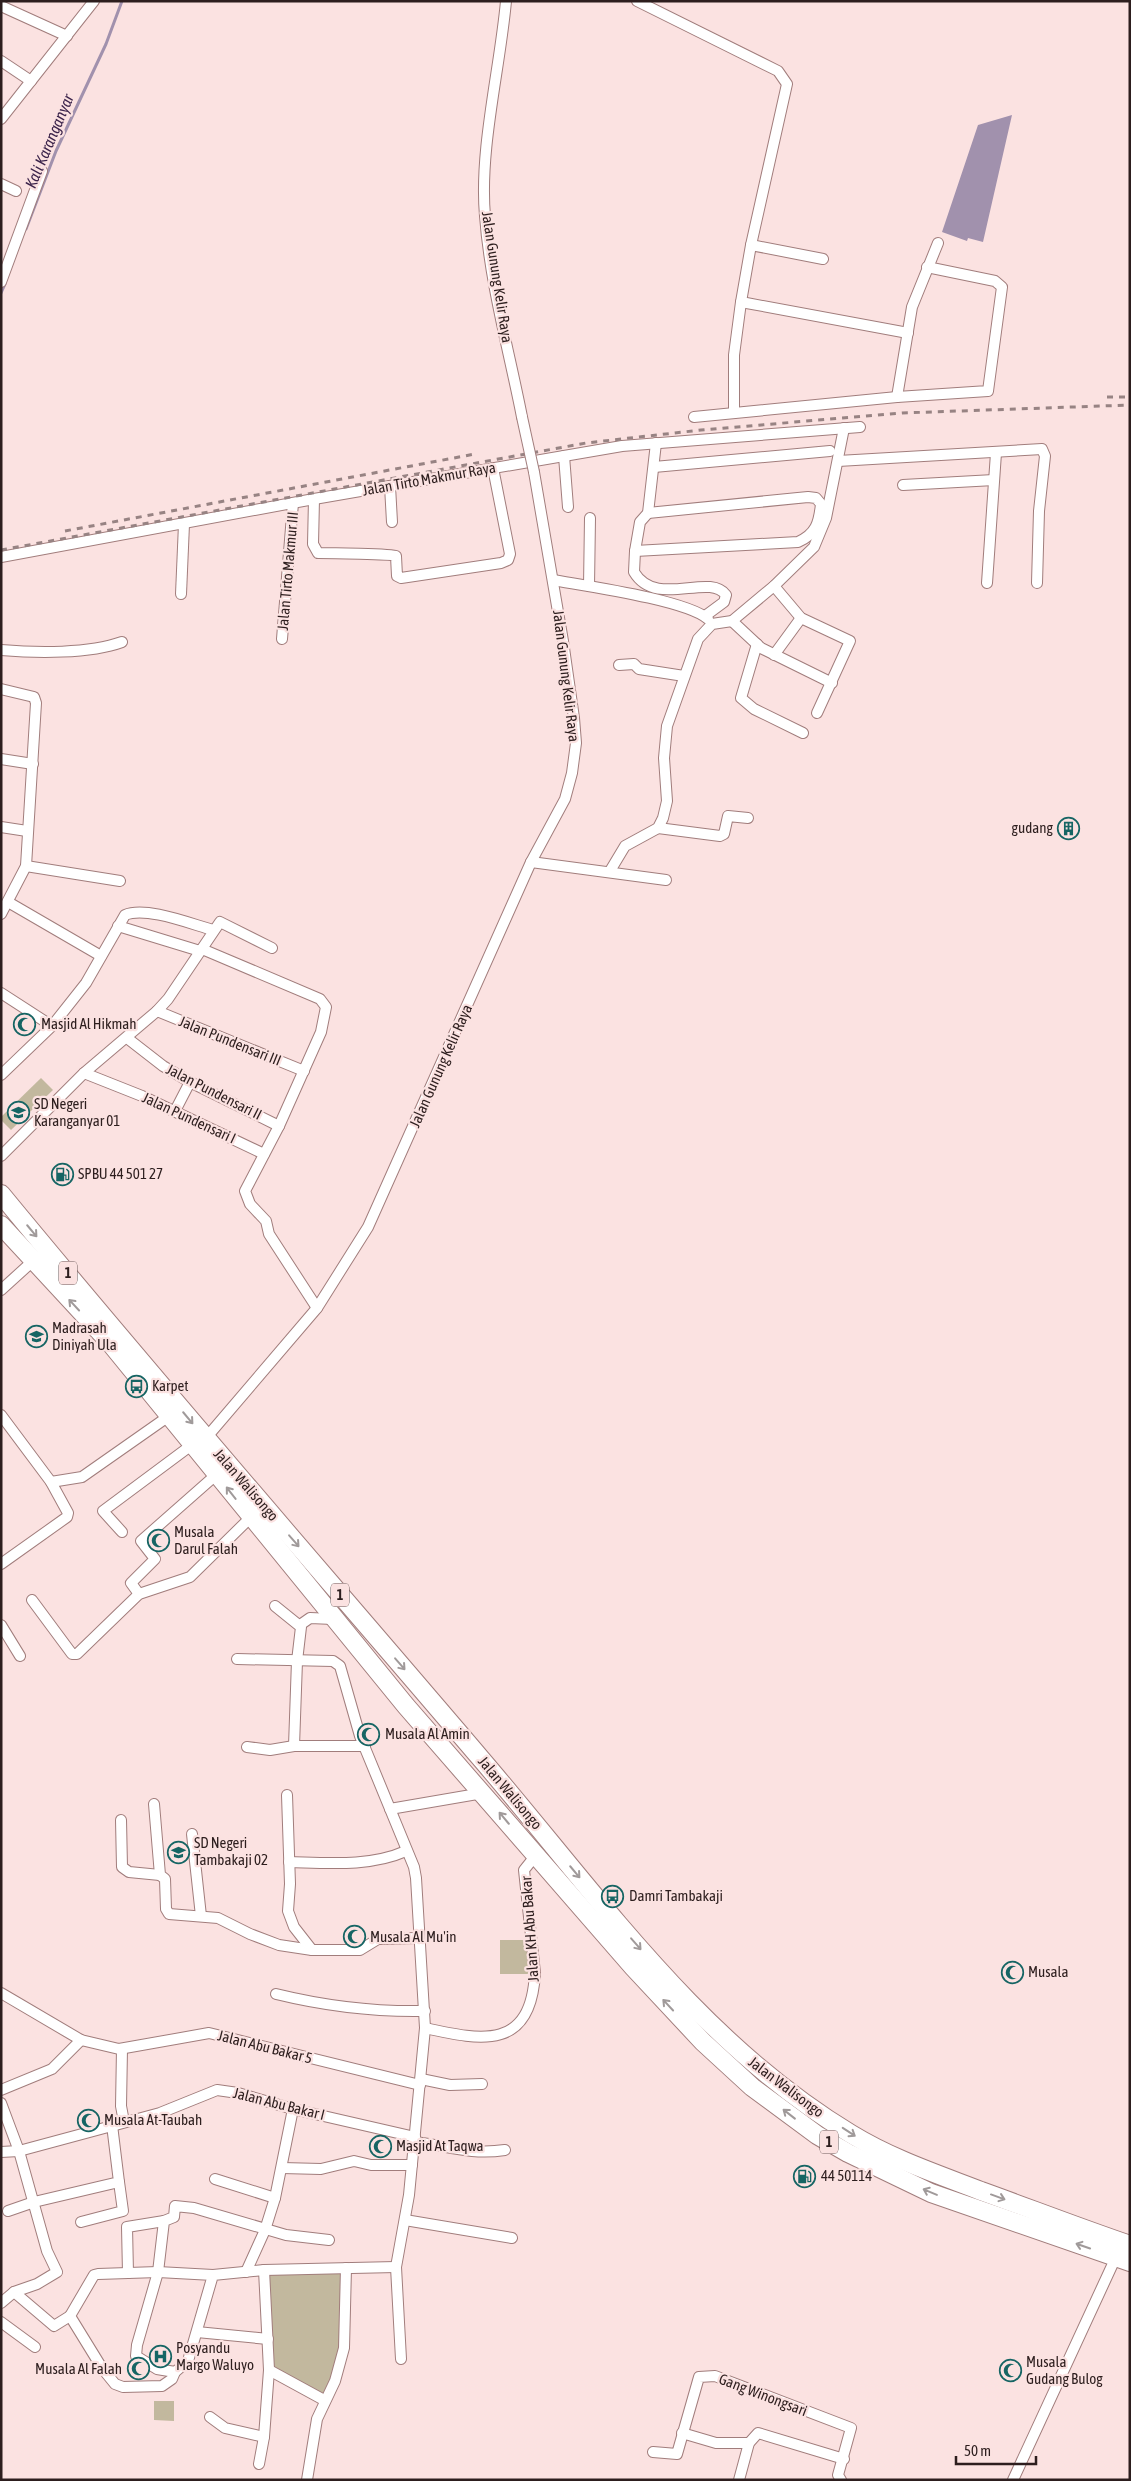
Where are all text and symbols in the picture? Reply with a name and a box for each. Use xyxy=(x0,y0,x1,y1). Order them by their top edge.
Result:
water label: Kali Karanganyar xyxy=(21,90,78,191)
street label: Jalan Gunung Kelir Raya xyxy=(479,210,516,344)
street label: Jalan Tirto Makmur Raya xyxy=(361,458,497,499)
street label: Jalan Tirto Makmur III xyxy=(274,511,301,631)
street label: Jalan Gunung Kelir Raya xyxy=(550,609,583,743)
building icon: gudang xyxy=(1057,816,1081,840)
place label: gudang xyxy=(1011,819,1054,836)
street label: Jalan Gunung Kelir Raya xyxy=(406,1002,475,1130)
mosque icon: Masjid Al Hikmah xyxy=(13,1012,37,1036)
street label: Jalan Pundensari III xyxy=(177,1012,284,1069)
place label: Masjid Al Hikmah xyxy=(41,1015,137,1032)
street label: Jalan Pundensari II xyxy=(163,1060,265,1124)
street label: Jalan Pundensari I xyxy=(139,1088,239,1148)
place label: SD Negeri Karanganyar 01 xyxy=(34,1095,120,1129)
school or university icon: SD Negeri Karanganyar 01 xyxy=(6,1101,30,1125)
fuel station icon: SPBU 44 501 27 xyxy=(50,1162,74,1186)
place label: SPBU 44 501 27 xyxy=(78,1165,163,1182)
one-way arrow xyxy=(27,1225,38,1238)
road number: 1 xyxy=(59,1262,77,1284)
one-way arrow xyxy=(68,1298,80,1311)
place label: Madrasah Diniyah Ula xyxy=(52,1319,117,1353)
school or university icon: Madrasah Diniyah Ula xyxy=(24,1325,48,1349)
bus stop icon: Karpet xyxy=(124,1374,148,1398)
place label: Karpet xyxy=(152,1377,189,1394)
one-way arrow xyxy=(183,1411,194,1424)
street label: Jalan Walisongo xyxy=(211,1445,282,1524)
one-way arrow xyxy=(226,1487,237,1500)
place label: Musala Darul Falah xyxy=(174,1523,238,1557)
mosque icon: Musala Darul Falah xyxy=(146,1529,170,1553)
one-way arrow xyxy=(288,1534,299,1547)
road number: 1 xyxy=(331,1584,349,1606)
one-way arrow xyxy=(394,1658,405,1671)
mosque icon: Musala Al Amin xyxy=(357,1722,381,1746)
place label: Musala Al Amin xyxy=(385,1725,470,1742)
street label: Jalan Walisongo xyxy=(475,1753,546,1833)
one-way arrow xyxy=(499,1812,510,1825)
place label: SD Negeri Tambakaji 02 xyxy=(194,1834,268,1868)
school or university icon: SD Negeri Tambakaji 02 xyxy=(166,1840,190,1864)
one-way arrow xyxy=(570,1865,581,1878)
street label: Jalan KH Abu Bakar xyxy=(517,1875,542,1983)
bus stop icon: Damri Tambakaji xyxy=(601,1884,625,1908)
place label: Damri Tambakaji xyxy=(629,1887,723,1904)
mosque icon: Musala Al Mu'in xyxy=(342,1925,366,1949)
place label: Musala Al Mu'in xyxy=(370,1928,456,1945)
one-way arrow xyxy=(631,1938,642,1951)
mosque icon: Musala xyxy=(1000,1960,1024,1984)
place label: Musala xyxy=(1028,1963,1069,1980)
one-way arrow xyxy=(662,1999,674,2011)
street label: Jalan Abu Bakar 5 xyxy=(216,2027,314,2066)
street label: Jalan Walisongo xyxy=(745,2053,827,2120)
street label: Jalan Abu Bakar I xyxy=(232,2084,327,2123)
mosque icon: Musala At-Taubah xyxy=(76,2108,100,2132)
one-way arrow xyxy=(783,2108,796,2119)
place label: Musala At-Taubah xyxy=(104,2111,202,2128)
one-way arrow xyxy=(842,2127,856,2137)
road number: 1 xyxy=(820,2130,838,2154)
mosque icon: Masjid At Taqwa xyxy=(368,2134,392,2158)
place label: Masjid At Taqwa xyxy=(396,2137,484,2154)
fuel station icon: 44 50114 xyxy=(793,2164,817,2188)
place label: 44 50114 xyxy=(821,2167,872,2184)
one-way arrow xyxy=(923,2187,938,2197)
one-way arrow xyxy=(989,2193,1005,2202)
one-way arrow xyxy=(1076,2241,1092,2251)
place label: Posyandu Margo Waluyo xyxy=(176,2339,254,2373)
hospital icon: Posyandu Margo Waluyo xyxy=(148,2345,172,2369)
place label: Musala Gudang Bulog xyxy=(1026,2353,1103,2387)
mosque icon: Musala Al Falah xyxy=(126,2357,150,2381)
mosque icon: Musala Gudang Bulog xyxy=(998,2359,1022,2383)
place label: Musala Al Falah xyxy=(35,2360,122,2377)
street label: Gang Winongsari xyxy=(717,2370,810,2419)
scale bar xyxy=(956,2434,1036,2466)
text: 50 m xyxy=(964,2442,991,2459)

